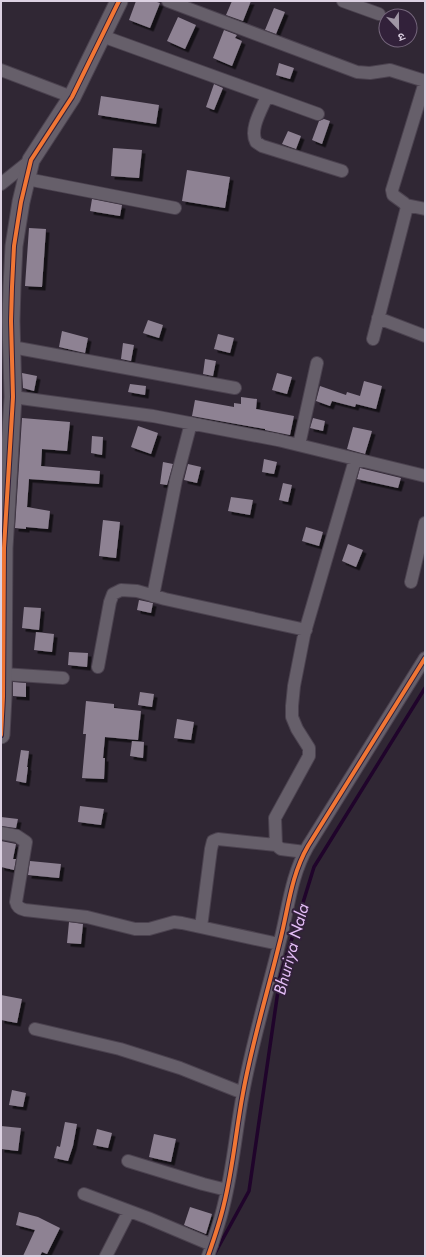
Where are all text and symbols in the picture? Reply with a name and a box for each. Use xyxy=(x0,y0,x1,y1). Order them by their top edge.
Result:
north arrow xyxy=(378,8,418,48)
text: उ xyxy=(395,29,408,46)
water label: Bhuriya Nala xyxy=(267,900,315,997)

